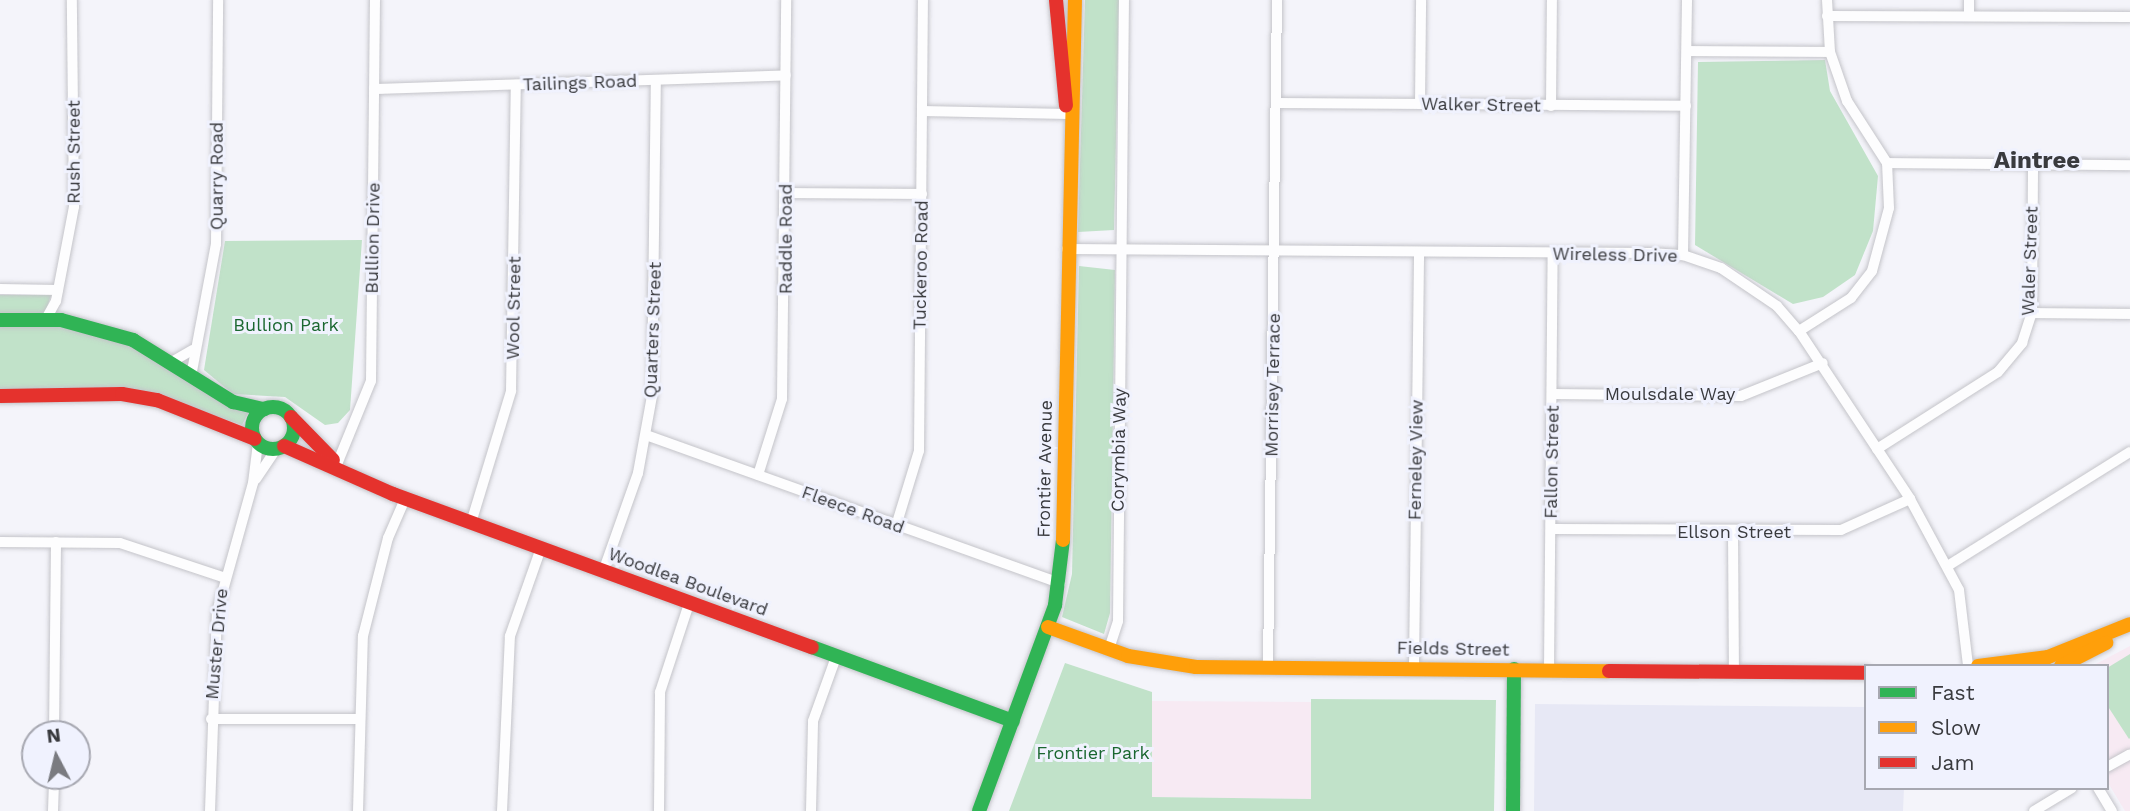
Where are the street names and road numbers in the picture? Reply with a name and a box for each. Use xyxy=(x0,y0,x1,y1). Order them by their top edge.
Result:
street label: Tailings Road xyxy=(522,70,638,96)
street label: Walker Street xyxy=(1421,93,1541,117)
street label: Rush Street xyxy=(63,100,85,204)
street label: Quarry Road xyxy=(206,122,228,230)
street label: Bullion Drive xyxy=(361,182,385,294)
street label: Raddle Road xyxy=(775,184,797,294)
street label: Tuckeroo Road xyxy=(909,200,933,330)
street label: Waler Street xyxy=(2017,205,2043,317)
street label: Wireless Drive xyxy=(1552,243,1678,267)
street label: Wool Street xyxy=(502,256,526,360)
street label: Quarters Street xyxy=(640,262,666,398)
street label: Morrisey Terrace xyxy=(1261,312,1285,458)
street label: Moulsdale Way xyxy=(1604,383,1736,405)
street label: Corymbia Way xyxy=(1107,387,1131,513)
street label: Frontier Avenue xyxy=(1033,399,1057,539)
street label: Ferneley View xyxy=(1404,399,1428,521)
street label: Fallon Street xyxy=(1540,405,1564,519)
street label: Fleece Road xyxy=(799,481,907,539)
street label: Ellson Street xyxy=(1677,521,1791,543)
street label: Woodlea Boulevard xyxy=(605,543,771,621)
street label: Muster Drive xyxy=(201,587,233,701)
street label: Fields Street xyxy=(1396,637,1510,661)

